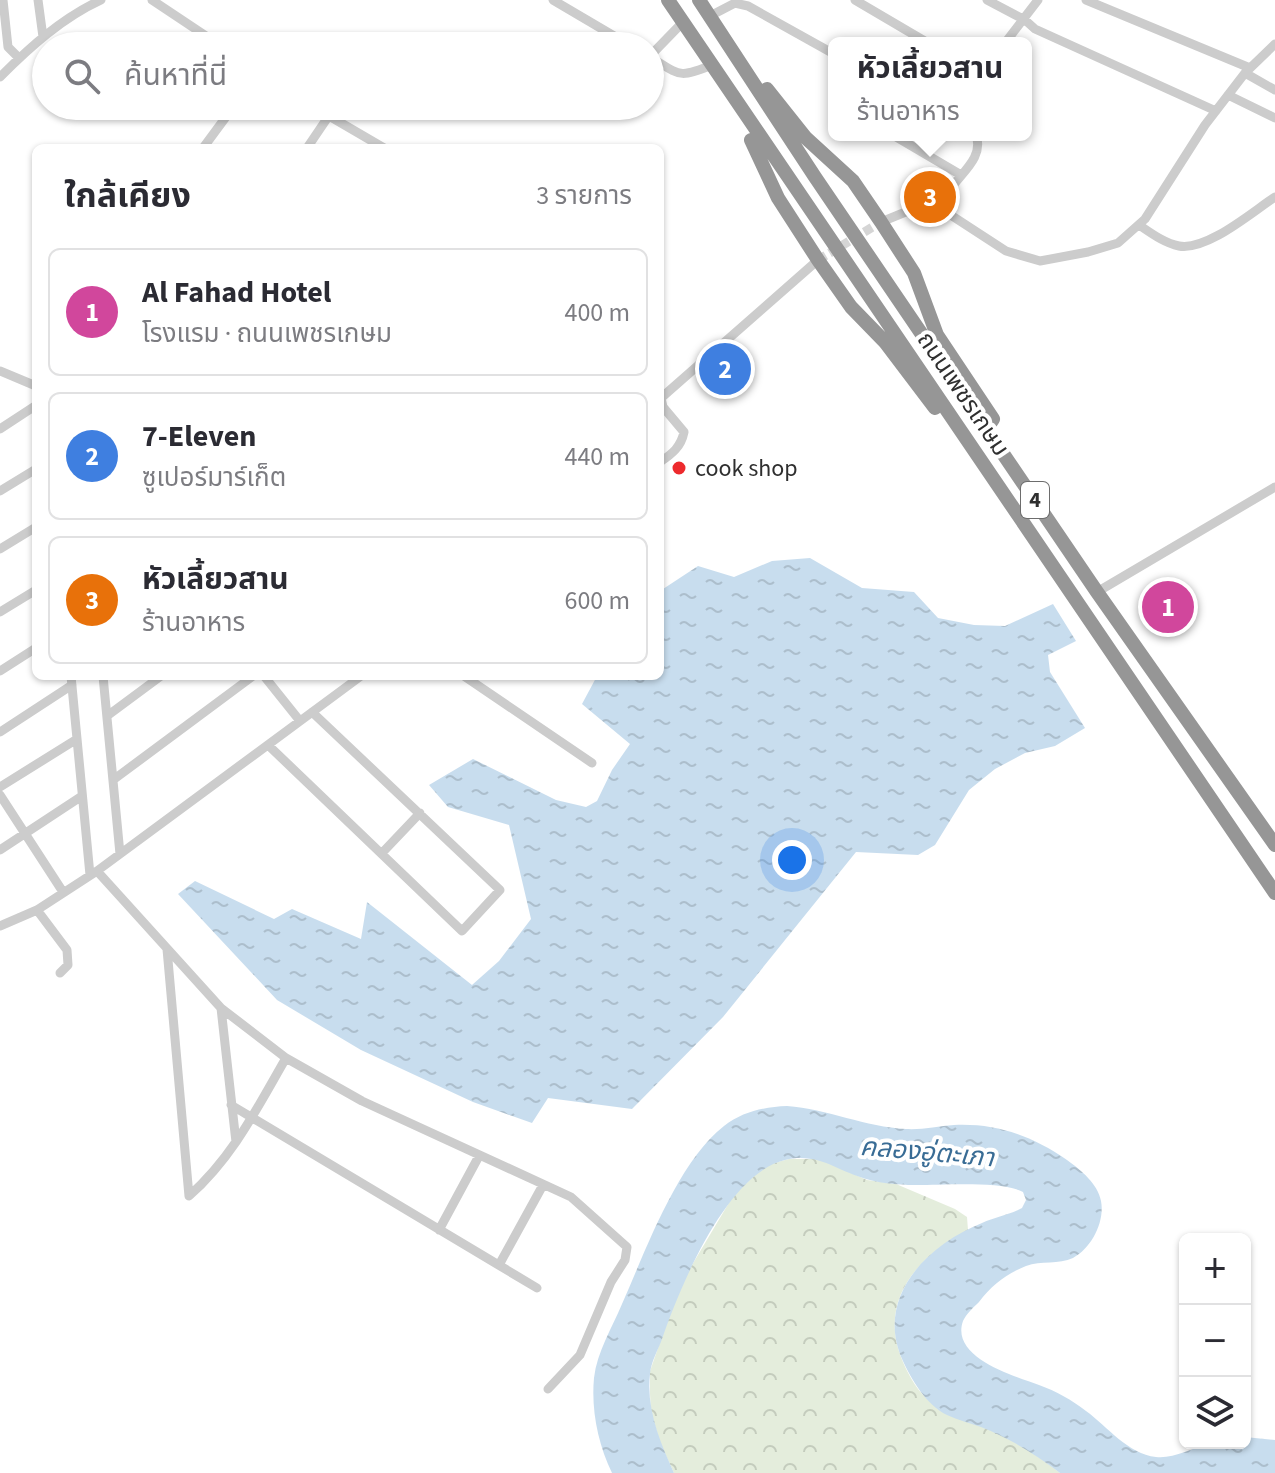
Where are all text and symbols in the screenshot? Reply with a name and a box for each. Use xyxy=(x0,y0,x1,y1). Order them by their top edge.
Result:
search box xyxy=(32,32,664,120)
popup xyxy=(828,37,1032,141)
text: หัวเลี้ยวสาน xyxy=(857,47,1003,90)
icon: search xyxy=(60,54,104,98)
text: ค้นหาที่นี่ xyxy=(124,54,227,97)
text: ร้านอาหาร xyxy=(857,93,960,130)
pin: 3 xyxy=(904,167,956,227)
text: ใกล้เคียง xyxy=(64,172,191,221)
text: 3 รายการ xyxy=(536,177,632,214)
text: Al Fahad Hotel xyxy=(142,271,331,314)
text: 1 xyxy=(85,294,99,331)
text: 400 m xyxy=(564,294,630,331)
text: โรงแรม · ถนนเพชรเกษม xyxy=(142,315,392,352)
street label: ถนนเพชรเกษม xyxy=(908,325,1018,463)
pin: 2 xyxy=(699,339,751,399)
text: 7-Eleven xyxy=(142,415,256,458)
text: 2 xyxy=(85,438,99,475)
text: 440 m xyxy=(564,438,630,475)
place label: cook shop xyxy=(695,451,798,486)
text: ซูเปอร์มาร์เก็ต xyxy=(142,459,286,496)
marker: cook shop xyxy=(670,459,688,477)
road number: 4 xyxy=(1021,482,1049,518)
text: หัวเลี้ยวสาน xyxy=(142,558,289,601)
pin: 1 xyxy=(1142,577,1194,637)
text: 3 xyxy=(85,582,99,619)
text: 600 m xyxy=(564,582,630,619)
text: ร้านอาหาร xyxy=(142,604,245,641)
your location xyxy=(772,840,812,880)
water label: คลองอู่ตะเภา xyxy=(859,1128,997,1176)
map controls xyxy=(1179,1233,1251,1449)
button: + xyxy=(1179,1233,1251,1305)
button: − xyxy=(1179,1305,1251,1377)
button: layers xyxy=(1179,1377,1251,1449)

